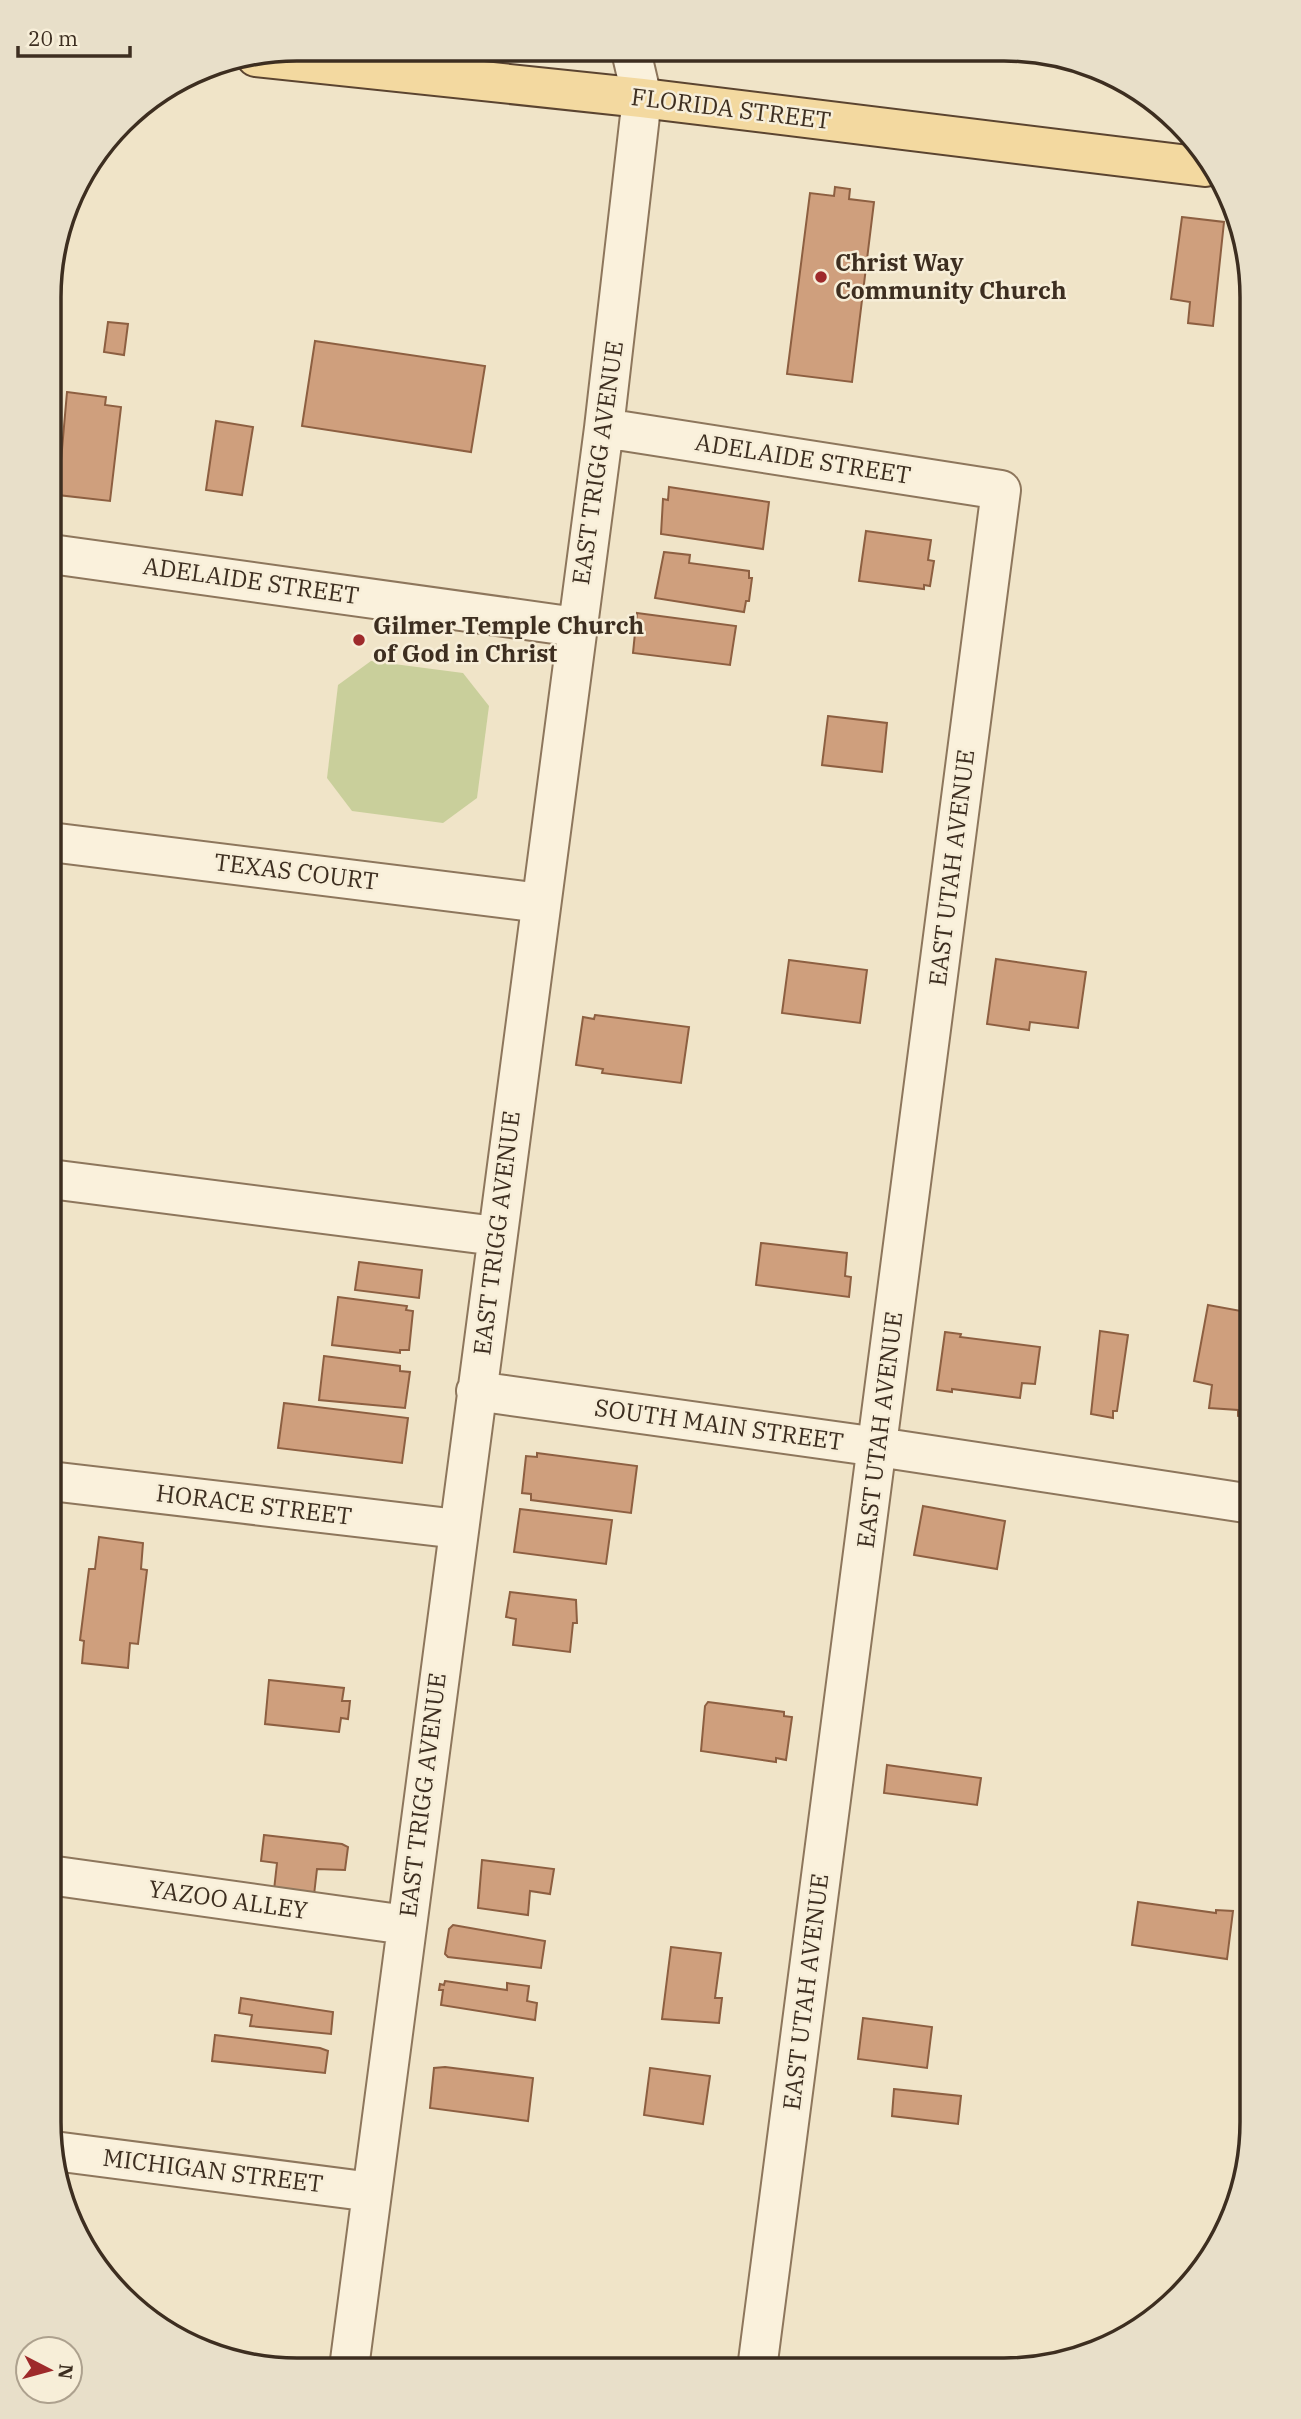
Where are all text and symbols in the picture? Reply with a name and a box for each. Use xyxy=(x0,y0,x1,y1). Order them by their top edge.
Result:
scale bar xyxy=(18,14,130,58)
text: 20 m xyxy=(28,24,78,52)
street label: FLORIDA STREET xyxy=(629,80,833,136)
place label: Christ Way Community Church xyxy=(835,246,1067,306)
marker: Christ Way Community Church xyxy=(813,269,829,285)
street label: EAST TRIGG AVENUE xyxy=(564,339,630,587)
street label: ADELAIDE STREET xyxy=(693,425,913,491)
street label: ADELAIDE STREET xyxy=(141,549,361,611)
place label: Gilmer Temple Church of God in Christ xyxy=(373,609,644,669)
marker: Gilmer Temple Church of God in Christ xyxy=(351,632,367,648)
street label: EAST UTAH AVENUE xyxy=(921,748,981,988)
street label: TEXAS COURT xyxy=(212,845,380,897)
street label: EAST TRIGG AVENUE xyxy=(465,1109,527,1357)
street label: EAST UTAH AVENUE xyxy=(849,1310,909,1550)
street label: SOUTH MAIN STREET xyxy=(593,1391,846,1457)
street label: HORACE STREET xyxy=(154,1476,354,1532)
street label: EAST TRIGG AVENUE xyxy=(391,1671,453,1919)
street label: YAZOO ALLEY xyxy=(146,1872,310,1926)
street label: EAST UTAH AVENUE xyxy=(775,1872,835,2112)
street label: MICHIGAN STREET xyxy=(101,2141,325,2199)
north arrow xyxy=(14,2335,84,2405)
text: N xyxy=(53,2363,79,2381)

